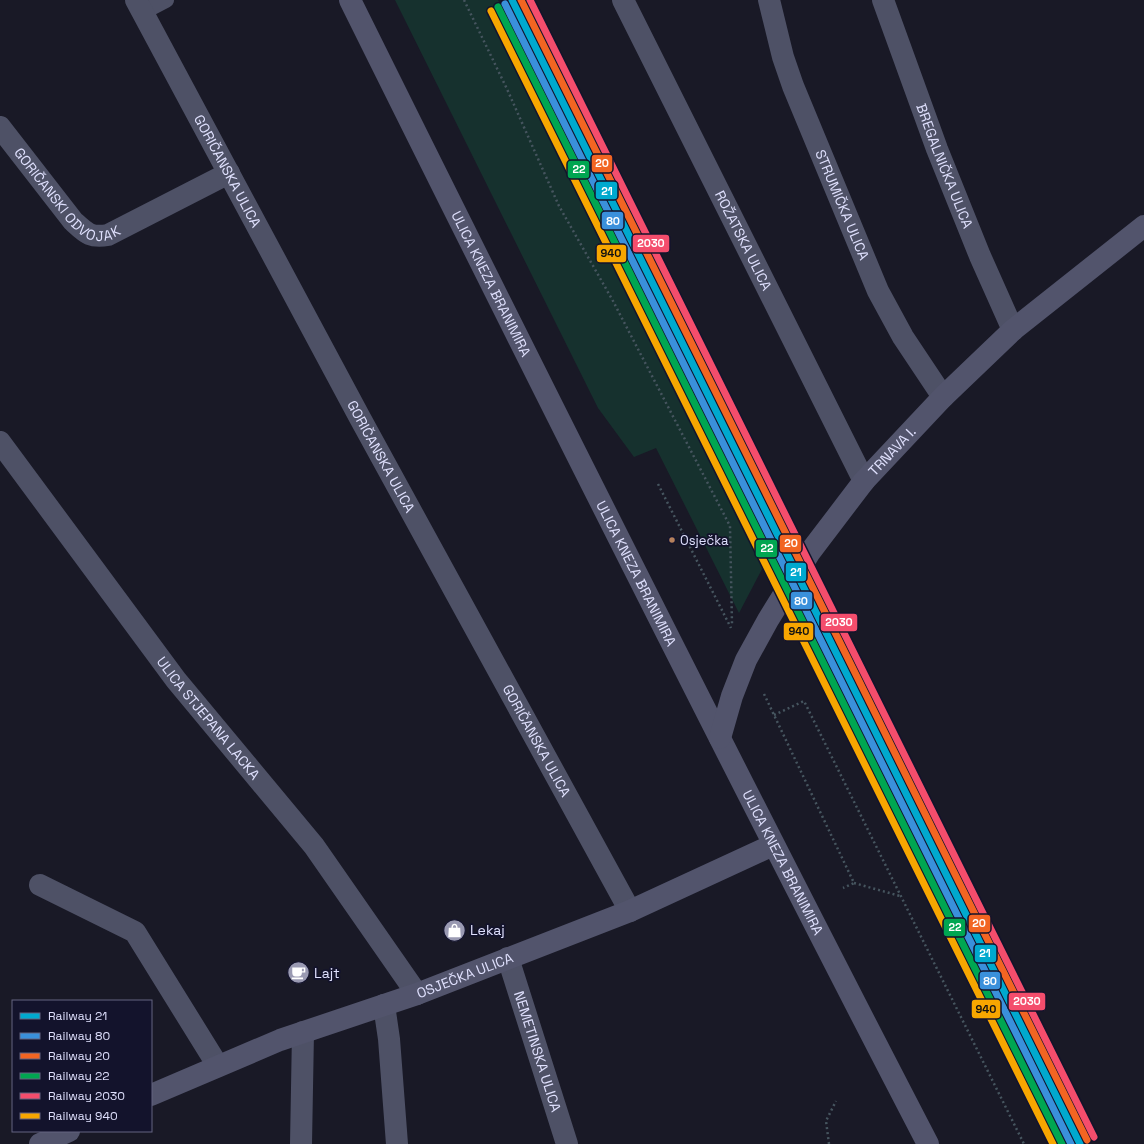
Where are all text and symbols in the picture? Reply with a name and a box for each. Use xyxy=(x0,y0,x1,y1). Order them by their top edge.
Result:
street label: BREGALNIČKA ULICA xyxy=(912,101,977,231)
street label: GORIČANSKA ULICA xyxy=(190,111,265,231)
street label: GORIČANSKI ODVOJAK xyxy=(10,144,124,245)
street label: STRUMIČKA ULICA xyxy=(811,147,873,263)
line badge: 20 xyxy=(591,154,613,173)
text: 20 xyxy=(595,156,609,170)
line badge: 22 xyxy=(567,160,590,179)
text: 22 xyxy=(572,162,586,176)
line badge: 21 xyxy=(595,181,618,200)
text: 21 xyxy=(601,184,613,198)
street label: ROŽATSKA ULICA xyxy=(711,188,776,294)
street label: ULICA KNEZA BRANIMIRA xyxy=(447,208,535,360)
line badge: 80 xyxy=(601,211,624,230)
text: 80 xyxy=(606,214,620,228)
line badge: 2030 xyxy=(632,234,670,253)
text: 2030 xyxy=(637,236,665,250)
line badge: 940 xyxy=(596,244,627,263)
text: 940 xyxy=(601,246,621,260)
street label: GORIČANSKA ULICA xyxy=(343,397,419,516)
street label: TRNAVA I. xyxy=(864,423,920,480)
street label: ULICA KNEZA BRANIMIRA xyxy=(592,498,681,649)
place label: Osječka xyxy=(680,532,729,549)
line badge: 20 xyxy=(779,534,802,553)
marker: Osječka xyxy=(667,535,677,545)
text: 20 xyxy=(784,536,798,550)
line badge: 22 xyxy=(755,539,778,558)
text: 22 xyxy=(760,541,774,555)
line badge: 21 xyxy=(785,562,807,582)
text: 21 xyxy=(790,565,802,579)
line badge: 80 xyxy=(790,591,813,610)
text: 80 xyxy=(794,594,808,608)
line badge: 2030 xyxy=(820,613,858,632)
text: 2030 xyxy=(825,615,853,629)
line badge: 940 xyxy=(783,622,814,641)
text: 940 xyxy=(789,624,809,638)
street label: ULICA STJEPANA LACKA xyxy=(153,653,264,783)
street label: GORIČANSKA ULICA xyxy=(499,681,575,800)
street label: ULICA KNEZA BRANIMIRA xyxy=(738,787,828,938)
line badge: 20 xyxy=(968,914,991,933)
text: 20 xyxy=(972,916,986,930)
shop icon: Lekaj xyxy=(441,917,467,943)
line badge: 22 xyxy=(943,918,966,937)
text: 22 xyxy=(948,920,962,934)
place label: Lekaj xyxy=(470,921,505,939)
line badge: 21 xyxy=(974,944,997,963)
text: 21 xyxy=(979,946,991,960)
street label: OSJEČKA ULICA xyxy=(414,948,516,1002)
cafe icon: Lajt xyxy=(285,960,311,986)
place label: Lajt xyxy=(314,964,340,982)
line badge: 80 xyxy=(979,971,1001,990)
text: 80 xyxy=(983,974,997,988)
street label: NEMETINSKA ULICA xyxy=(510,989,565,1114)
line badge: 2030 xyxy=(1008,992,1046,1011)
text: 2030 xyxy=(1013,994,1041,1008)
line badge: 940 xyxy=(971,999,1001,1019)
legend xyxy=(12,1000,152,1132)
text: 940 xyxy=(976,1002,996,1016)
text: Railway 21 xyxy=(48,1008,107,1024)
text: Railway 80 xyxy=(48,1028,110,1044)
text: Railway 20 xyxy=(48,1048,110,1064)
text: Railway 22 xyxy=(48,1068,110,1084)
text: Railway 2030 xyxy=(48,1088,125,1104)
text: Railway 940 xyxy=(48,1108,118,1124)

